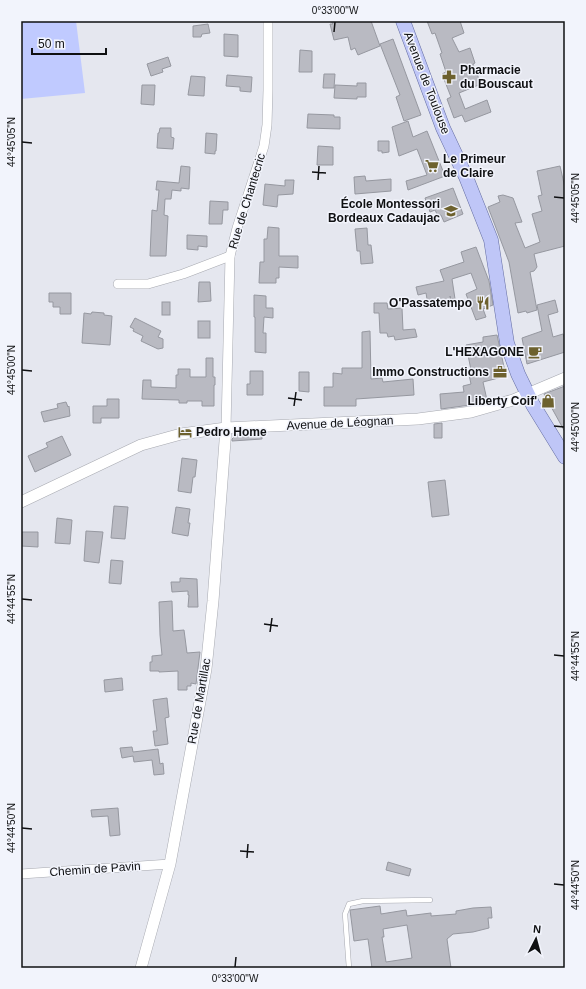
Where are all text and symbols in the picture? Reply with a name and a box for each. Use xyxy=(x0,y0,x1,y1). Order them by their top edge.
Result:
text: 0°33'00"W xyxy=(312,5,359,16)
scale bar xyxy=(32,30,106,56)
street label: Avenue de Toulouse xyxy=(401,30,453,136)
text: 50 m xyxy=(38,37,65,51)
place label: Pharmacie du Bouscaut xyxy=(460,63,533,91)
pharmacy icon: Pharmacie du Bouscaut xyxy=(441,69,457,85)
text: 44°45'05"N xyxy=(6,117,17,167)
street label: Rue de Chantecric xyxy=(226,151,268,251)
place label: Le Primeur de Claire xyxy=(443,152,506,180)
supermarket icon: Le Primeur de Claire xyxy=(424,158,440,174)
text: 44°45'05"N xyxy=(570,173,581,223)
place label: École Montessori Bordeaux Cadaujac xyxy=(328,196,440,225)
school or university icon: École Montessori Bordeaux Cadaujac xyxy=(443,203,459,219)
restaurant icon: O'Passatempo xyxy=(475,295,491,311)
place label: O'Passatempo xyxy=(389,296,472,310)
cafe icon: L'HEXAGONE xyxy=(527,344,543,360)
text: 44°45'00"N xyxy=(6,345,17,395)
place label: L'HEXAGONE xyxy=(445,345,524,359)
office icon: Immo Constructions xyxy=(492,364,508,380)
place label: Immo Constructions xyxy=(372,365,489,379)
shop icon: Liberty Coif' xyxy=(540,393,556,409)
place label: Liberty Coif' xyxy=(467,394,537,408)
text: 44°45'00"N xyxy=(570,402,581,452)
street label: Avenue de Léognan xyxy=(286,413,394,433)
hotel icon: Pedro Home xyxy=(177,424,193,440)
place label: Pedro Home xyxy=(196,425,267,439)
text: 44°44'55"N xyxy=(6,574,17,624)
text: 44°44'55"N xyxy=(570,631,581,681)
street label: Rue de Martillac xyxy=(185,657,213,745)
text: 44°44'50"N xyxy=(6,803,17,853)
street label: Chemin de Pavin xyxy=(49,859,141,879)
text: 44°44'50"N xyxy=(570,860,581,910)
north arrow xyxy=(516,919,556,959)
text: N xyxy=(532,923,542,935)
text: 0°33'00"W xyxy=(212,973,259,984)

